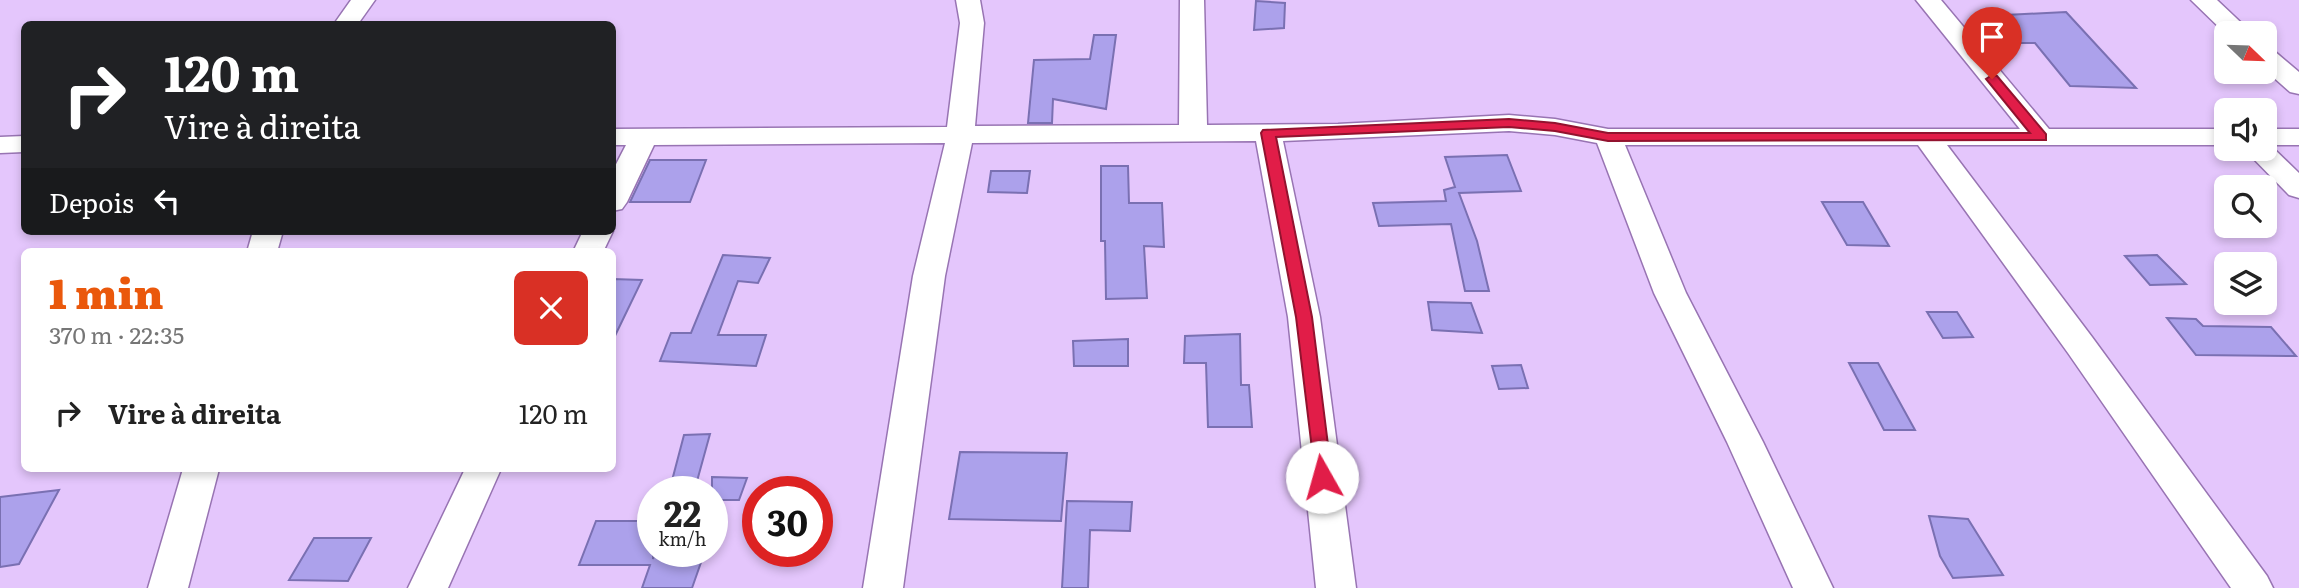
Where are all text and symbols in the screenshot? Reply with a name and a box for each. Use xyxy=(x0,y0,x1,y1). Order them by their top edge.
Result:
pin xyxy=(1962,7,2022,79)
icon: arrive xyxy=(1973,18,2011,56)
north arrow xyxy=(2214,21,2277,84)
map controls xyxy=(2214,21,2277,315)
text: 120 m xyxy=(164,34,299,107)
icon: right xyxy=(49,49,140,140)
button: sound xyxy=(2214,98,2277,161)
text: Vire à direita xyxy=(164,101,361,149)
button: search xyxy=(2214,175,2277,238)
text: Depois xyxy=(49,182,134,221)
icon: left xyxy=(148,182,186,220)
button: layers xyxy=(2214,252,2277,315)
text: 1 min xyxy=(49,260,164,322)
button: close xyxy=(514,271,588,345)
text: 370 m · 22:35 xyxy=(49,317,184,351)
text: Vire à direita xyxy=(108,393,281,432)
text: 120 m xyxy=(519,393,588,432)
icon: right xyxy=(49,394,87,432)
position arrow xyxy=(1285,440,1359,514)
speed limit sign: 30 xyxy=(742,476,833,567)
text: 22 xyxy=(664,486,701,538)
text: km/h xyxy=(659,525,706,552)

